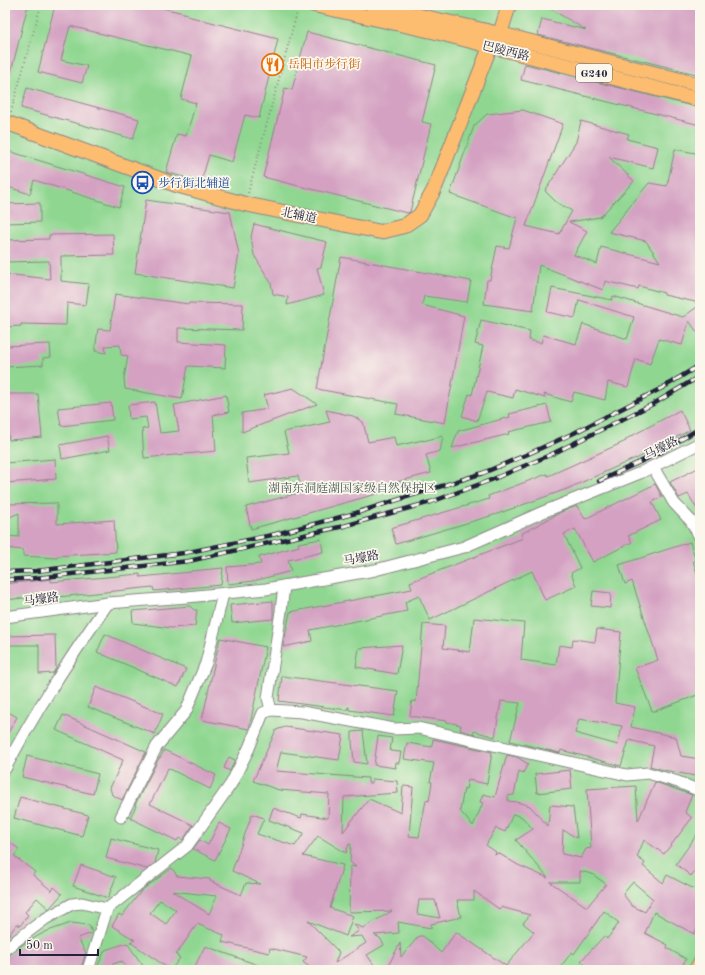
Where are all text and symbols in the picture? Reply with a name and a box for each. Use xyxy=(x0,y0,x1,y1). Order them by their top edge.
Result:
street label: 巴陵西路 xyxy=(481,38,531,64)
restaurant icon: 岳阳市步行街 xyxy=(259,51,285,77)
place label: 岳阳市步行街 xyxy=(288,57,361,71)
road number: G240 xyxy=(576,64,612,82)
bus stop icon: 步行街北辅道 xyxy=(130,170,156,196)
place label: 步行街北辅道 xyxy=(158,176,230,190)
street label: 北辅道 xyxy=(280,205,318,226)
street label: 马壕路 xyxy=(642,434,680,462)
park label: 湖南东洞庭湖国家级自然保护区 xyxy=(268,481,436,495)
street label: 马壕路 xyxy=(342,548,380,568)
street label: 马壕路 xyxy=(22,590,60,608)
scale bar xyxy=(20,931,98,957)
text: 50 m xyxy=(26,939,53,952)

